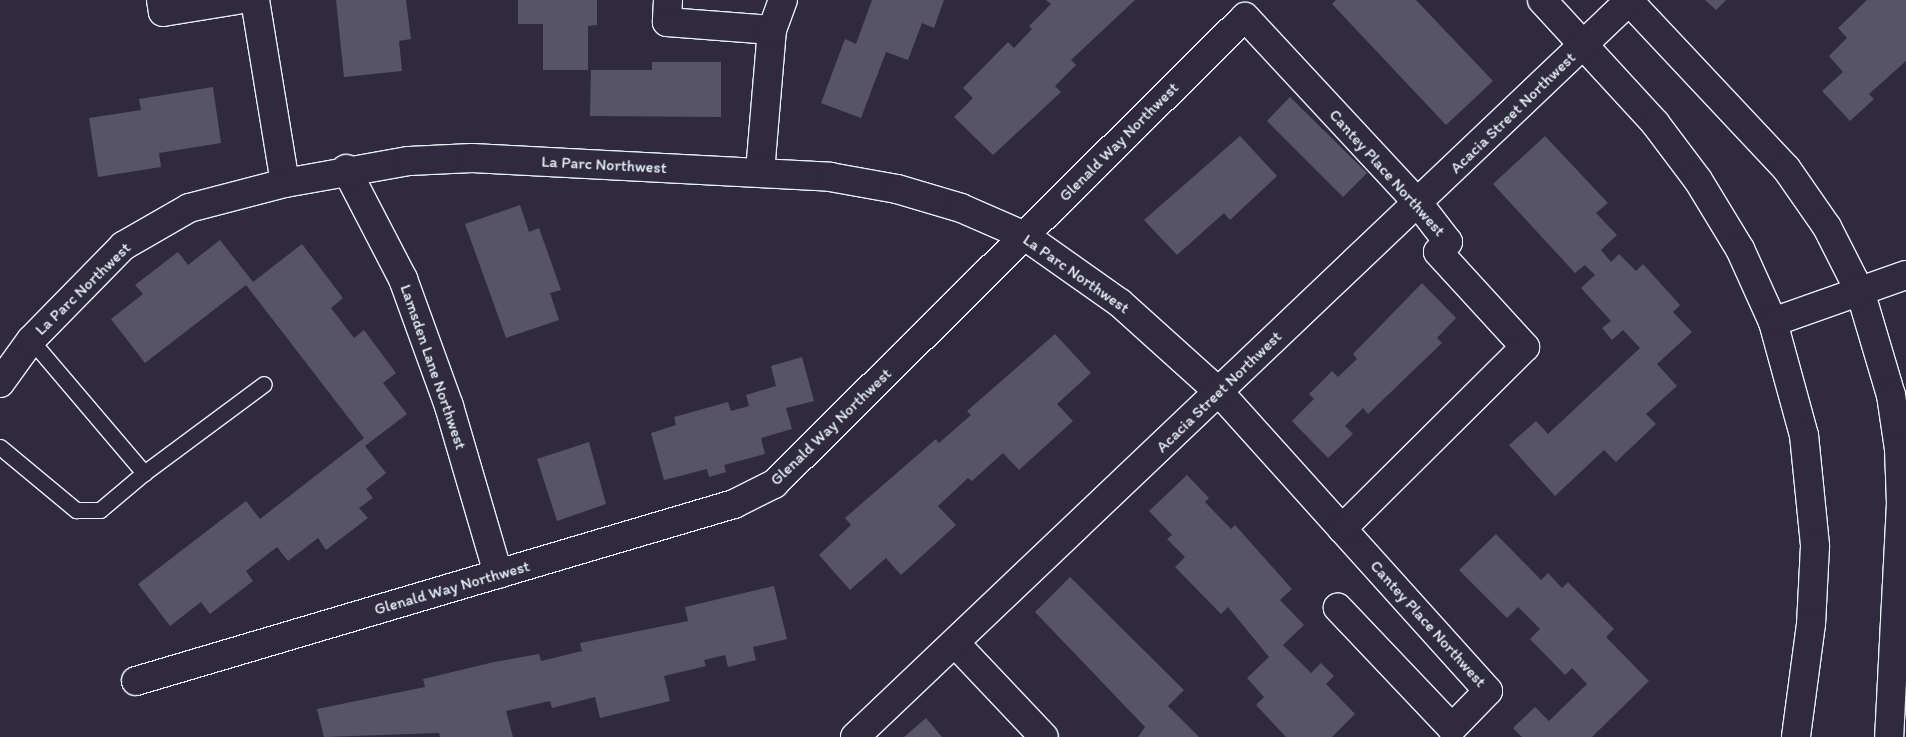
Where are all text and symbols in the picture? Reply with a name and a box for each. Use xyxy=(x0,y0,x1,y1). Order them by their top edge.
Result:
street label: Acacia Street Northwest xyxy=(1446,48,1580,178)
street label: Glenald Way Northwest xyxy=(1055,78,1183,206)
street label: Cantey Place Northwest xyxy=(1325,106,1449,240)
street label: La Parc Northwest xyxy=(541,152,667,178)
street label: La Parc Northwest xyxy=(1019,230,1133,318)
street label: La Parc Northwest xyxy=(31,238,135,340)
street label: Lamsden Lane Northwest xyxy=(396,282,470,452)
street label: Acacia Street Northwest xyxy=(1152,327,1286,457)
street label: Glenald Way Northwest xyxy=(767,364,895,490)
street label: Glenald Way Northwest xyxy=(372,557,532,619)
street label: Cantey Place Northwest xyxy=(1366,557,1490,691)

